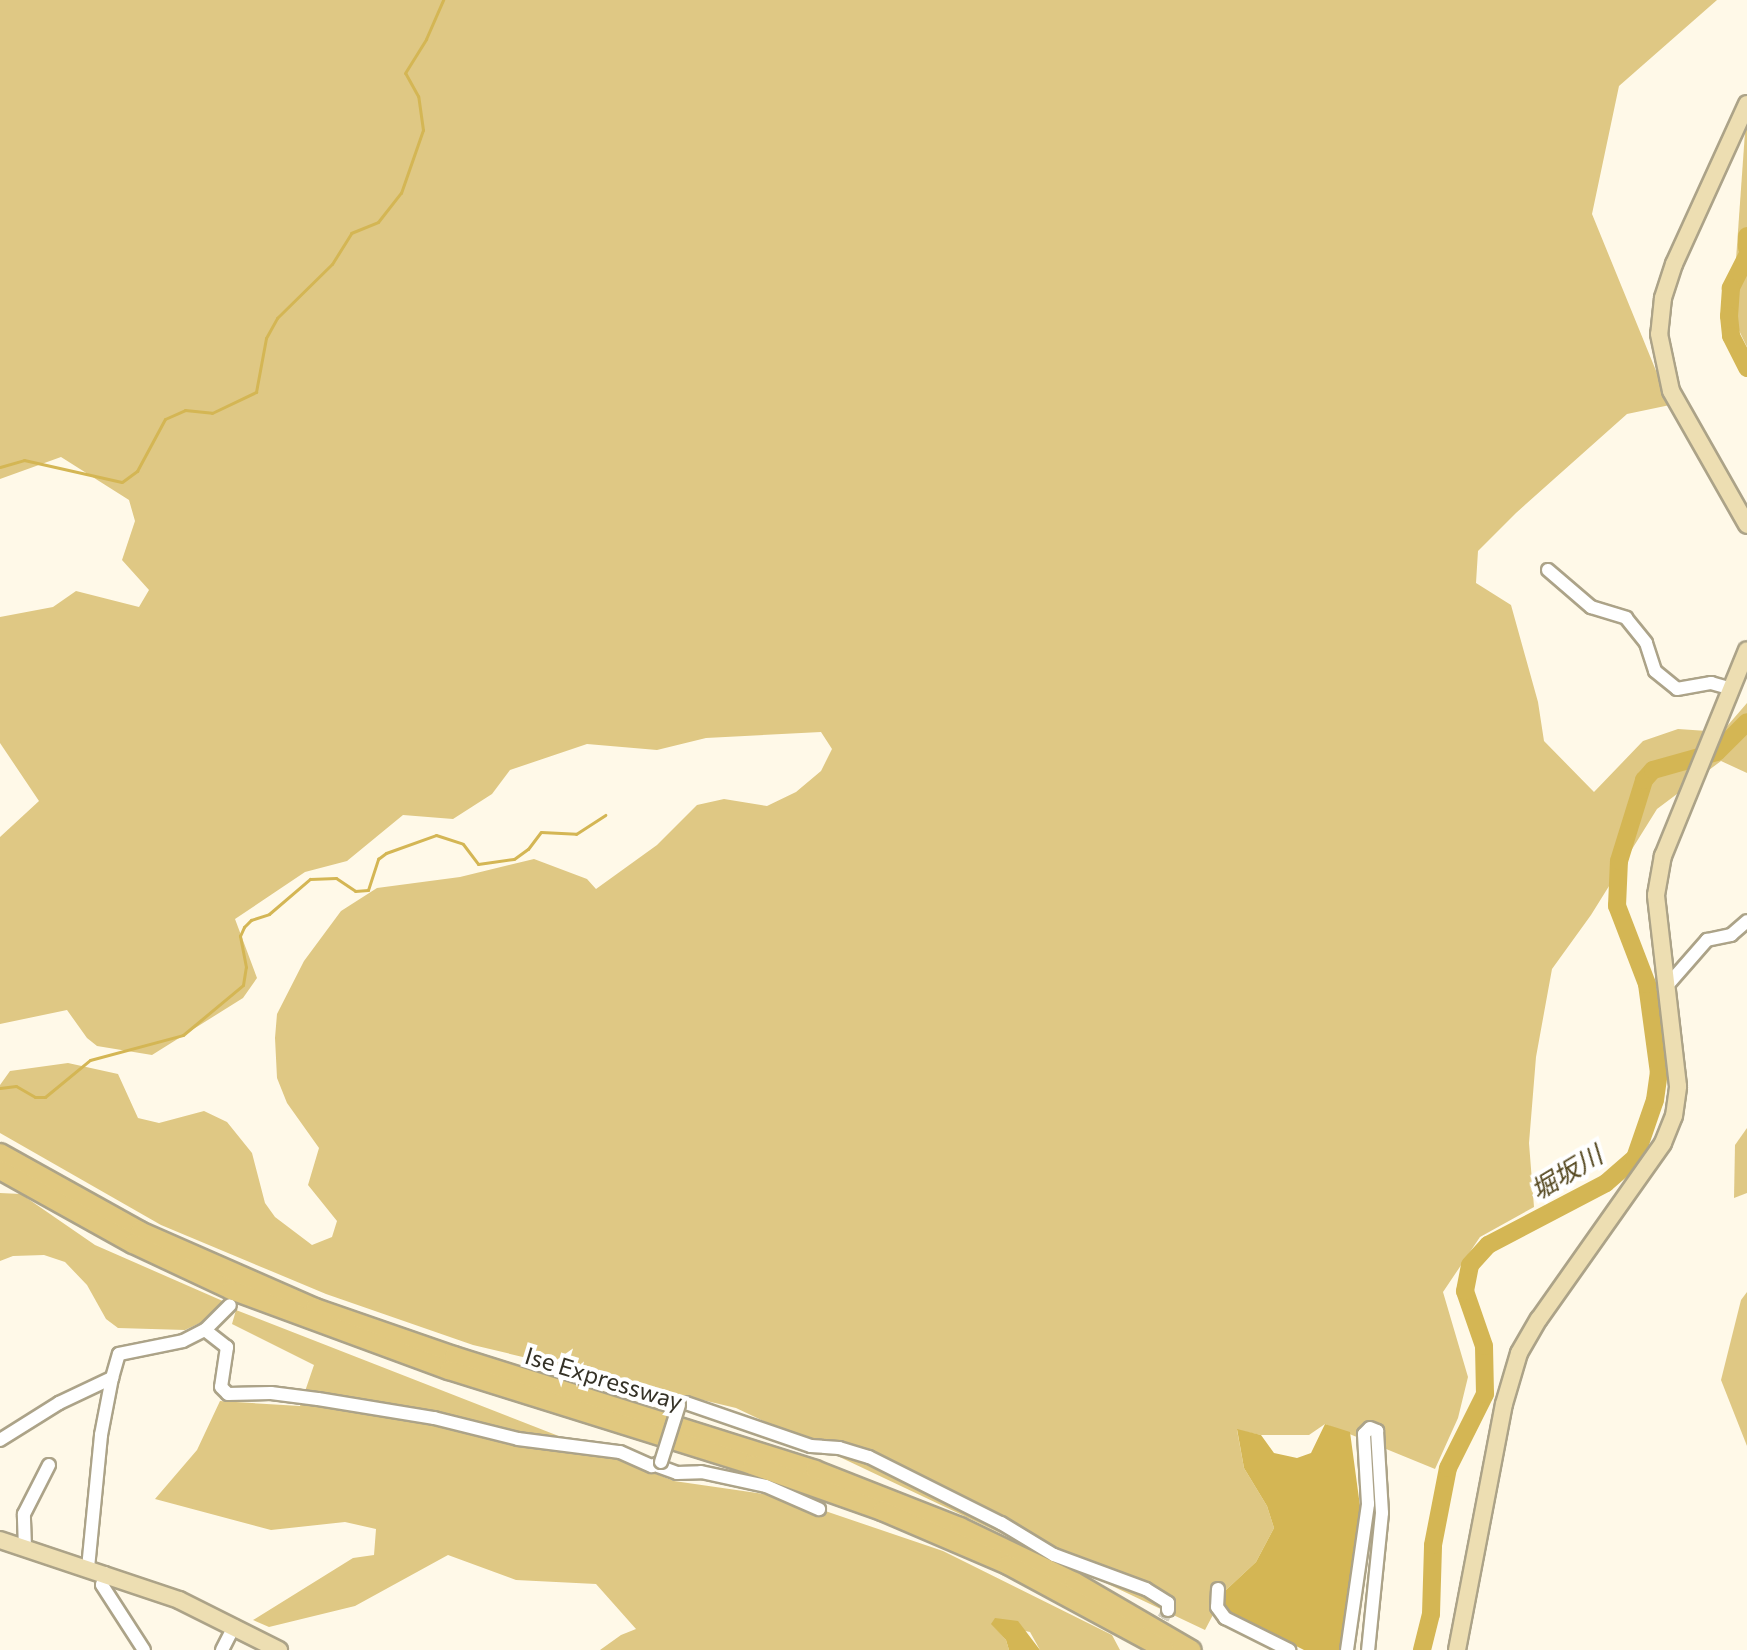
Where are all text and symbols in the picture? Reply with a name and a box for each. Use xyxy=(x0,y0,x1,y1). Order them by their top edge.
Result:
water label: 堀坂川 xyxy=(1525,1139,1607,1205)
street label: Ise Expressway xyxy=(522,1340,686,1416)

